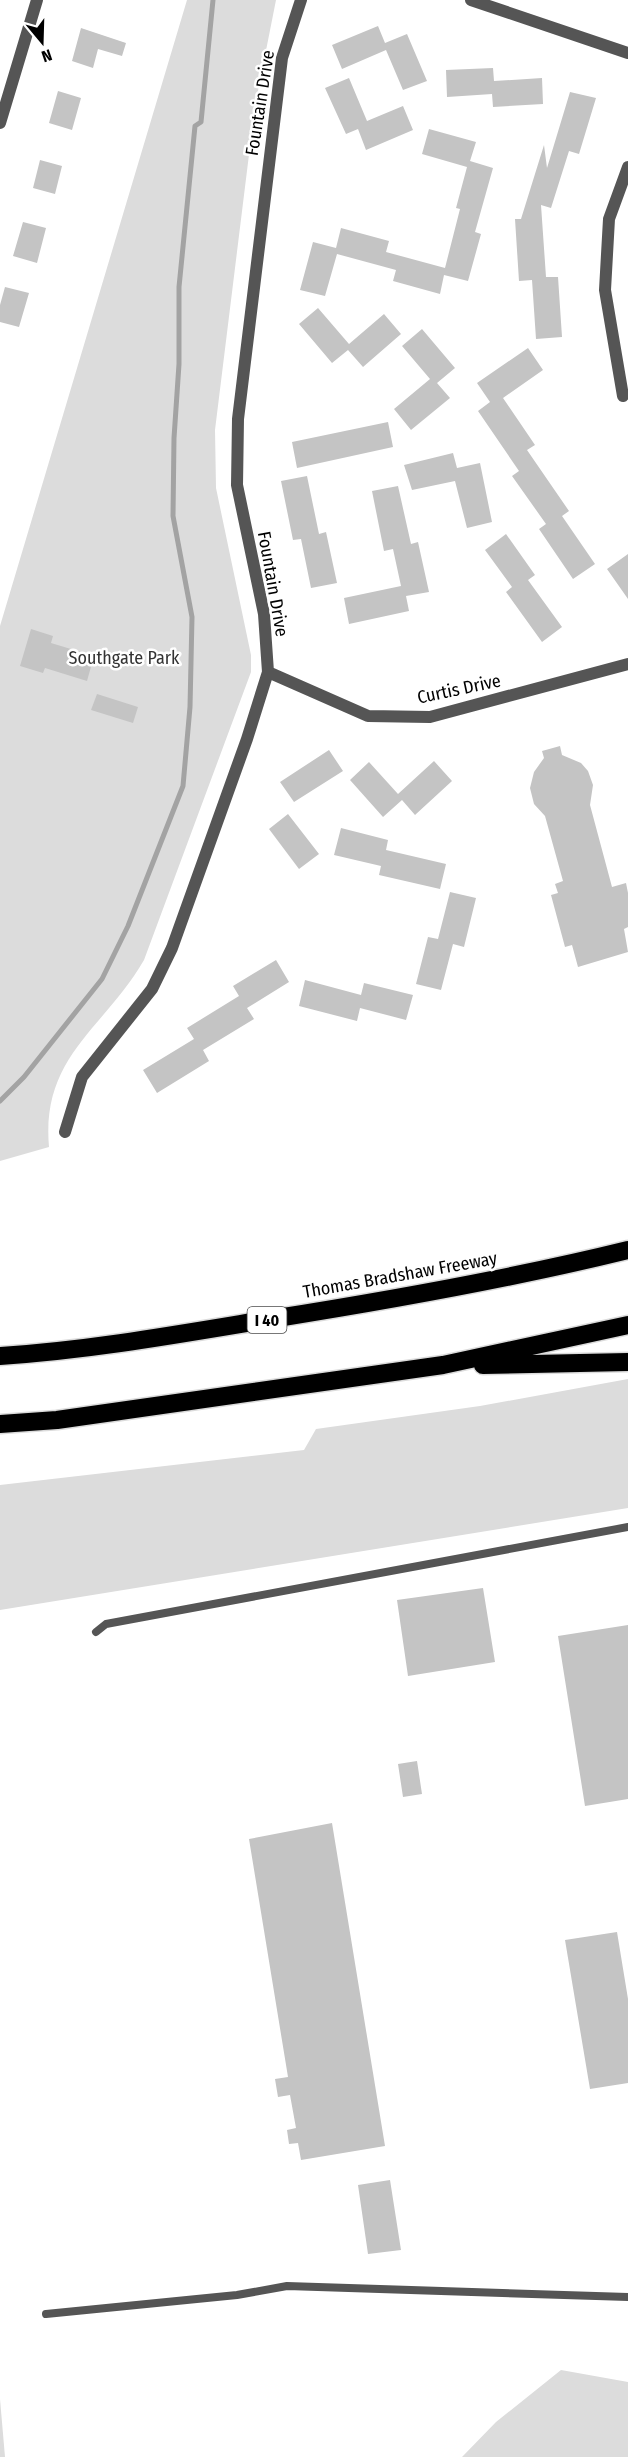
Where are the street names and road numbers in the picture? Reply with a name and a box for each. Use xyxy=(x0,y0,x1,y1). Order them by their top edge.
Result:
street label: Fountain Drive xyxy=(241,49,279,157)
street label: Fountain Drive xyxy=(253,530,293,638)
street label: Curtis Drive xyxy=(415,669,503,709)
street label: Thomas Bradshaw Freeway xyxy=(301,1247,499,1303)
road number: I 40 xyxy=(248,1307,286,1333)

